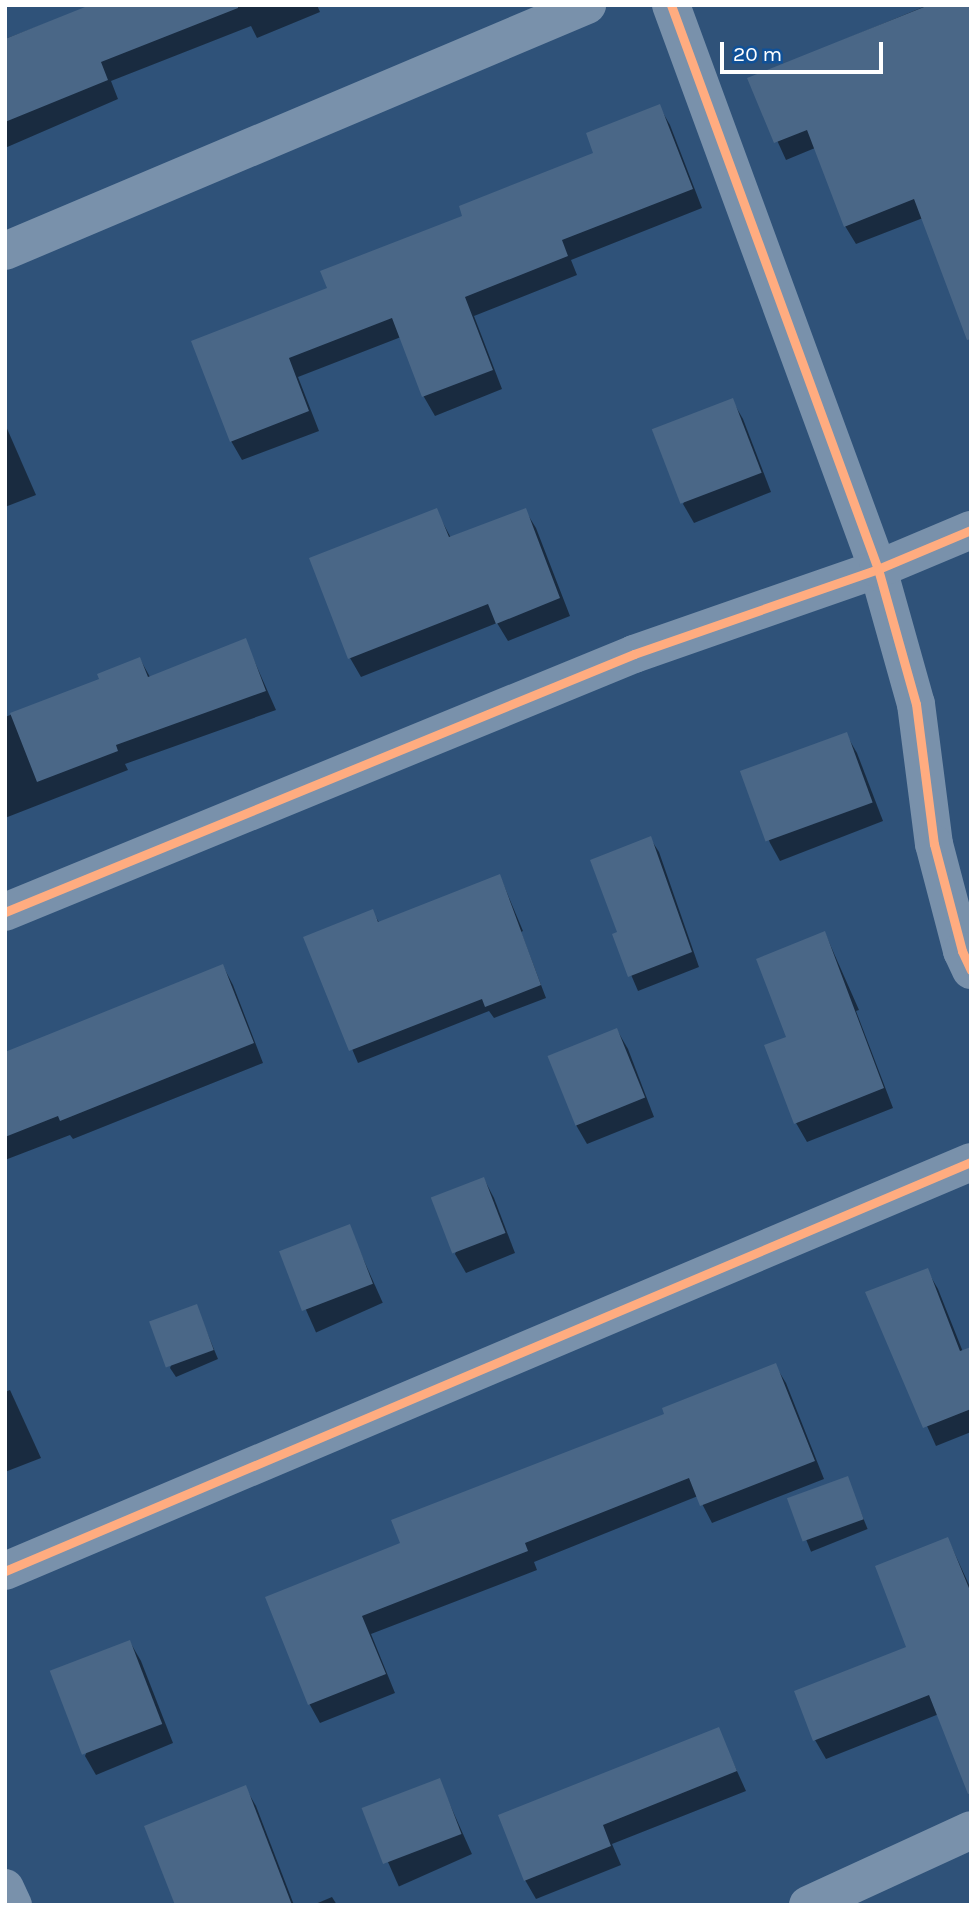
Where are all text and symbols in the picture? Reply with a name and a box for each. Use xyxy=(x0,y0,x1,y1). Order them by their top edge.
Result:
scale bar xyxy=(724,28,887,72)
text: 20 m xyxy=(733,42,782,66)

